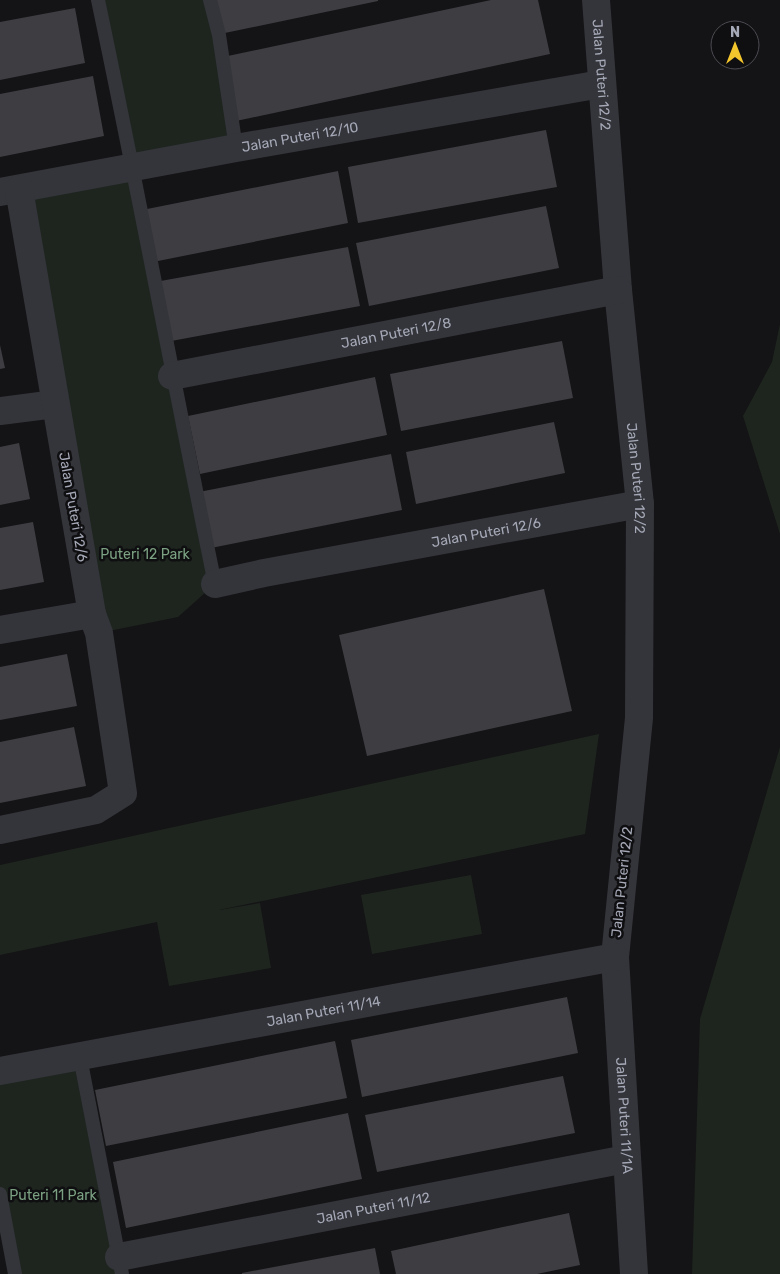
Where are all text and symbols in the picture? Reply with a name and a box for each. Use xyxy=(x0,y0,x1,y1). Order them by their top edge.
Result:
street label: Jalan Puteri 12/2 xyxy=(589,19,614,131)
north arrow xyxy=(710,20,760,70)
text: N xyxy=(730,24,740,41)
street label: Jalan Puteri 12/10 xyxy=(240,118,360,155)
street label: Jalan Puteri 12/8 xyxy=(339,314,453,352)
street label: Jalan Puteri 12/2 xyxy=(623,422,649,534)
street label: Jalan Puteri 12/6 xyxy=(55,451,91,563)
street label: Jalan Puteri 12/6 xyxy=(430,514,542,551)
park label: Puteri 12 Park xyxy=(100,546,191,563)
street label: Jalan Puteri 12/2 xyxy=(608,826,636,938)
street label: Jalan Puteri 11/14 xyxy=(265,992,382,1030)
street label: Jalan Puteri 11/1A xyxy=(613,1057,637,1175)
park label: Puteri 11 Park xyxy=(9,1187,97,1204)
street label: Jalan Puteri 11/12 xyxy=(315,1189,432,1227)

